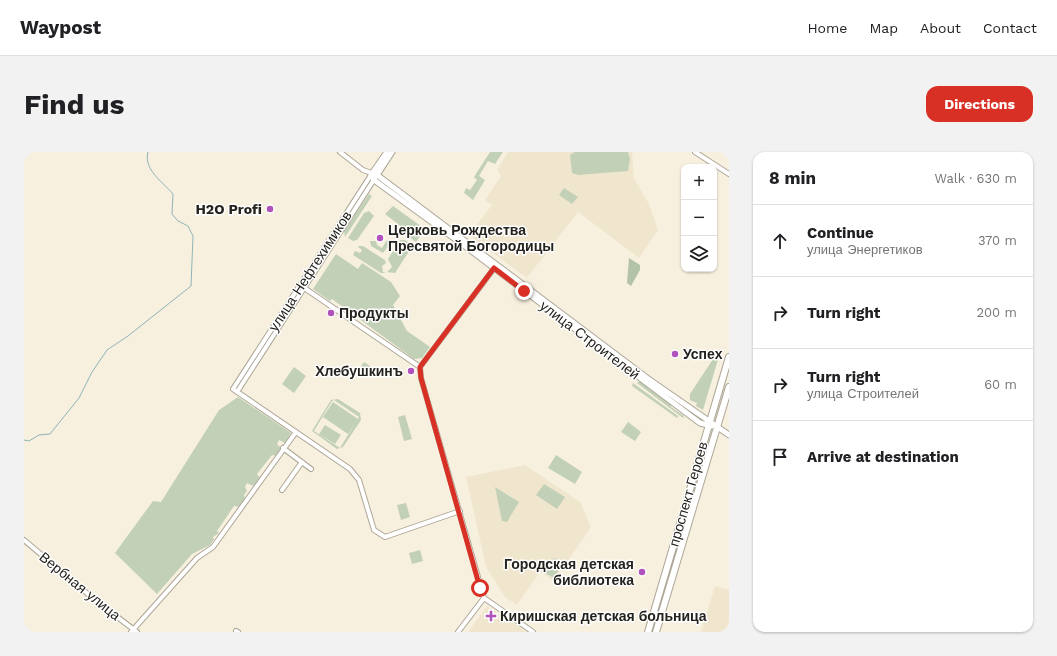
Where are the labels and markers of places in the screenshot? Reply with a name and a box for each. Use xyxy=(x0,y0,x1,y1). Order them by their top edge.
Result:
place label: H2O Profi xyxy=(195,201,262,217)
marker: H2O Profi xyxy=(265,204,275,214)
place label: Церковь Рождества Пресвятой Богородицы xyxy=(388,222,554,254)
marker: Церковь Рождества Пресвятой Богородицы xyxy=(375,233,385,243)
place label: Продукты xyxy=(339,305,409,321)
marker: Продукты xyxy=(326,308,336,318)
place label: Успех xyxy=(683,346,723,362)
marker: Успех xyxy=(670,349,680,359)
place label: Хлебушкинъ xyxy=(315,363,403,379)
marker: Хлебушкинъ xyxy=(406,366,416,376)
place label: Городская детская библиотека xyxy=(504,556,634,588)
marker: Городская детская библиотека xyxy=(637,567,647,577)
place label: Киришская детская больница xyxy=(500,608,707,624)
marker: Киришская детская больница xyxy=(485,610,497,622)

